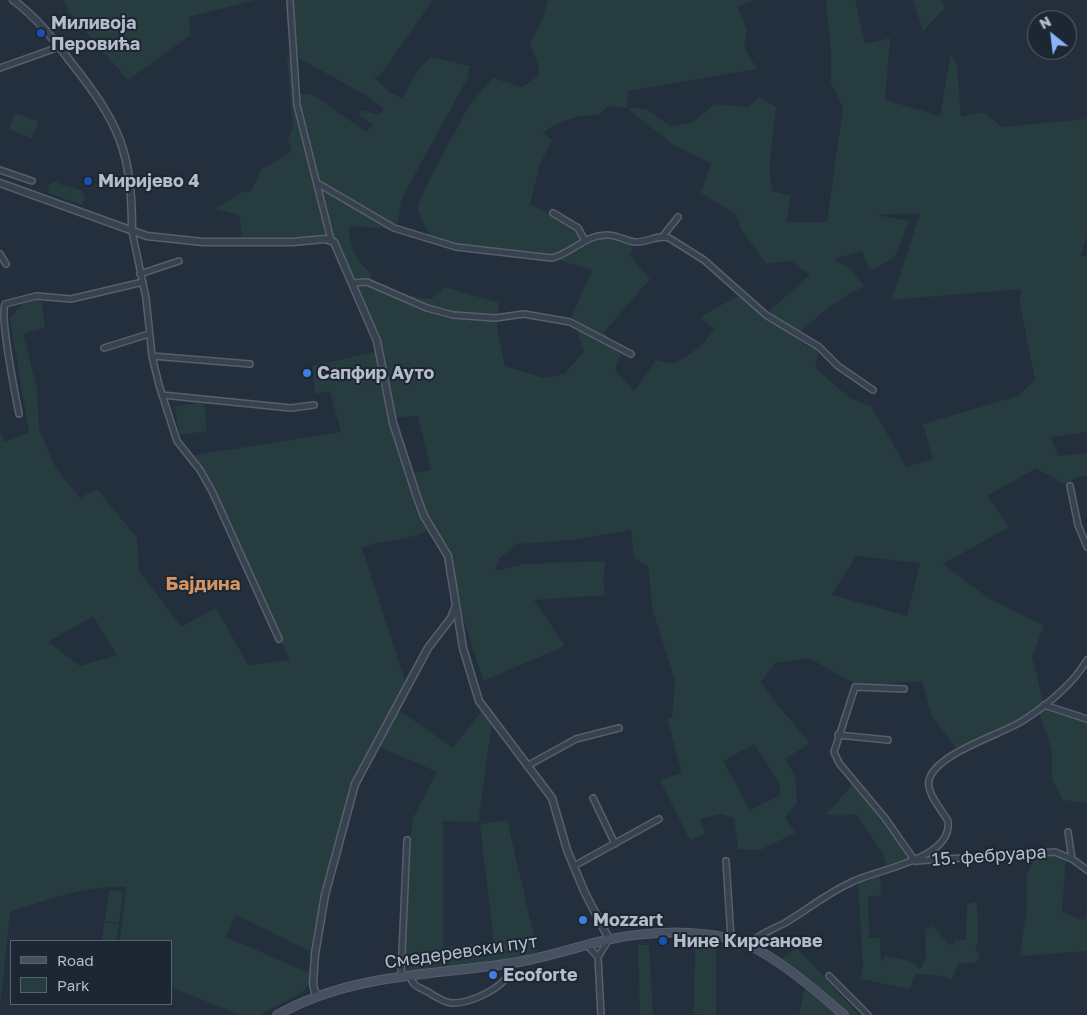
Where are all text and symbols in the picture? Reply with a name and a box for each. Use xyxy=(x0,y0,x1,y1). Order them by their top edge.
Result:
north arrow xyxy=(1027,10,1077,60)
place label: Миливоја Перовића xyxy=(51,12,140,54)
text: N xyxy=(1036,12,1054,32)
marker: Миливоја Перовића xyxy=(35,27,47,39)
place label: Миријево 4 xyxy=(98,170,200,192)
marker: Миријево 4 xyxy=(82,175,94,187)
place label: Сапфир Ауто xyxy=(317,362,434,384)
marker: Сапфир Ауто xyxy=(301,367,313,379)
district label: Бајдина xyxy=(165,573,241,595)
street label: 15. фебруара xyxy=(931,841,1047,871)
place label: Mozzart xyxy=(593,909,663,931)
marker: Mozzart xyxy=(577,914,589,926)
place label: Нине Кирсанове xyxy=(673,930,823,952)
street label: Смедеревски пут xyxy=(383,931,539,973)
marker: Нине Кирсанове xyxy=(657,935,669,947)
legend xyxy=(10,940,172,1005)
text: Road xyxy=(57,951,94,969)
place label: Ecoforte xyxy=(503,964,578,986)
marker: Ecoforte xyxy=(487,969,499,981)
text: Park xyxy=(57,976,89,994)

